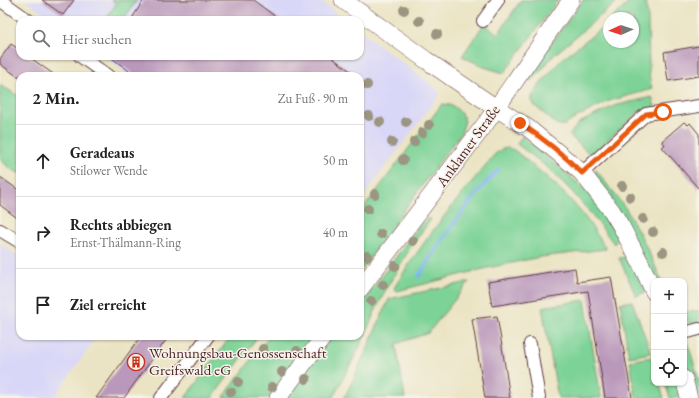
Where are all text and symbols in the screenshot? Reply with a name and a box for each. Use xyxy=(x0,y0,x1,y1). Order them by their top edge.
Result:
north arrow xyxy=(603,12,639,48)
search box xyxy=(16,16,364,60)
icon: search xyxy=(30,27,52,49)
text: Hier suchen xyxy=(62,29,132,48)
text: 2 Min. xyxy=(32,87,79,109)
text: Zu Fuß · 90 m xyxy=(278,90,348,107)
street label: Anklamer Straße xyxy=(431,101,504,191)
route start xyxy=(654,103,672,121)
route end xyxy=(511,114,529,132)
text: Geradeaus xyxy=(70,143,134,162)
icon: ahead xyxy=(32,150,54,172)
text: 50 m xyxy=(323,152,348,169)
text: Stilower Wende xyxy=(70,162,147,179)
text: Rechts abbiegen xyxy=(70,215,172,234)
icon: right xyxy=(32,222,54,244)
text: 40 m xyxy=(323,224,348,241)
text: Ernst-Thälmann-Ring xyxy=(70,234,181,251)
map controls xyxy=(651,278,687,386)
button: + xyxy=(651,278,687,314)
icon: arrive xyxy=(32,294,54,316)
text: Ziel erreicht xyxy=(70,295,146,314)
button: − xyxy=(651,314,687,350)
place label: Wohnungsbau-Genossenschaft Greifswald eG xyxy=(149,343,327,379)
button: locate xyxy=(651,350,687,386)
building icon: Wohnungsbau-Genossenschaft Greifswald eG xyxy=(126,352,146,372)

